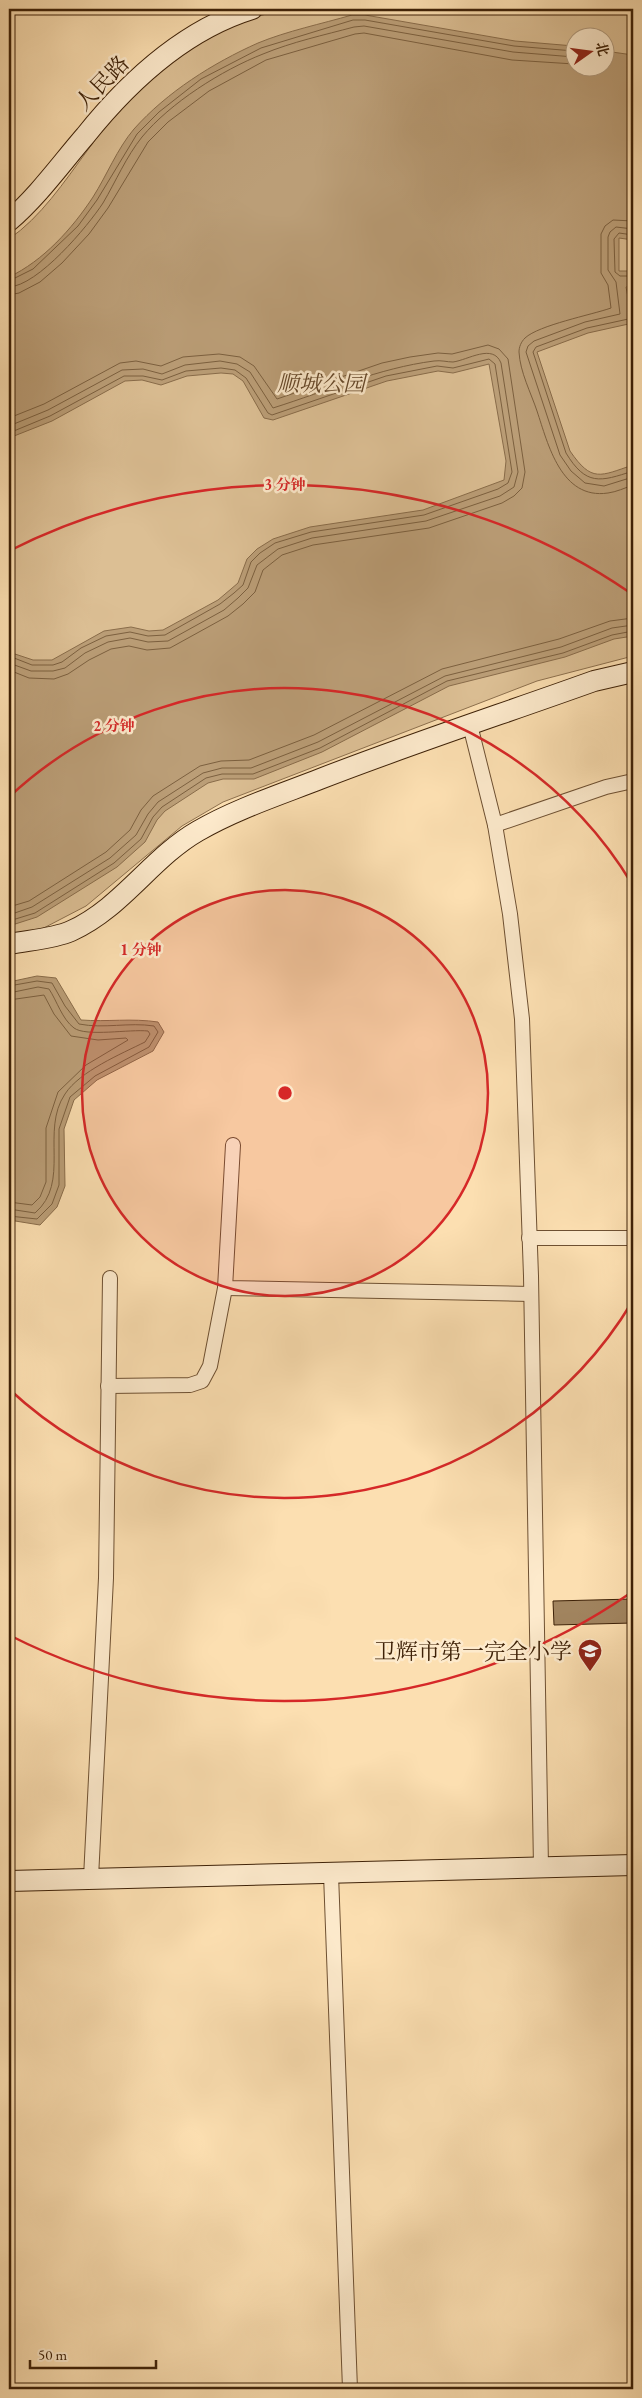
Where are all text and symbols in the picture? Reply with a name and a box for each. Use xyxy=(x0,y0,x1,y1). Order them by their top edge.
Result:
north arrow xyxy=(564,28,614,78)
text: 北 xyxy=(592,40,613,58)
street label: 人民路 xyxy=(69,49,135,117)
park label: 顺城公园 xyxy=(277,369,368,398)
text: 3 分钟 xyxy=(264,475,306,494)
text: 2 分钟 xyxy=(93,716,135,735)
text: 1 分钟 xyxy=(120,940,162,959)
centre of rings xyxy=(276,1084,294,1102)
place label: 卫辉市第一完全小学 xyxy=(374,1637,572,1666)
school or university icon: 卫辉市第一完全小学 xyxy=(577,1638,603,1672)
scale bar xyxy=(30,2338,156,2370)
text: 50 m xyxy=(38,2345,67,2364)

